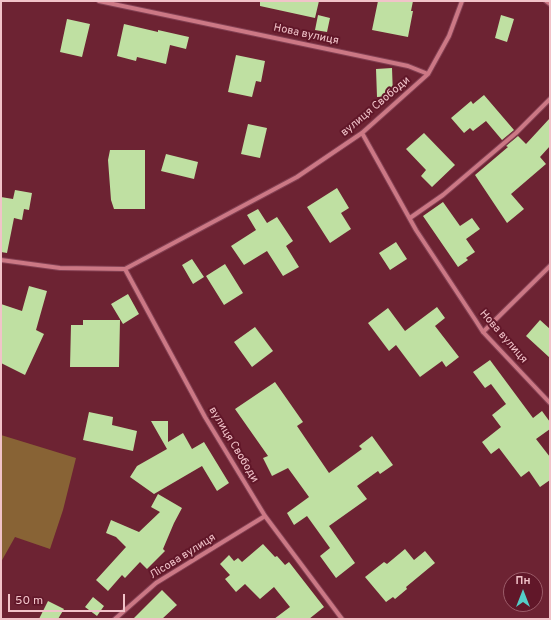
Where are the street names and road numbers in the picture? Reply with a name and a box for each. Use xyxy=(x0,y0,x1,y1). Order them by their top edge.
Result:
street label: Нова вулиця xyxy=(272,22,340,48)
street label: вулиця Свободи xyxy=(339,74,413,140)
street label: Нова вулиця xyxy=(476,308,530,366)
street label: вулиця Свободи xyxy=(205,405,261,485)
street label: Лісова вулиця xyxy=(147,531,219,583)

